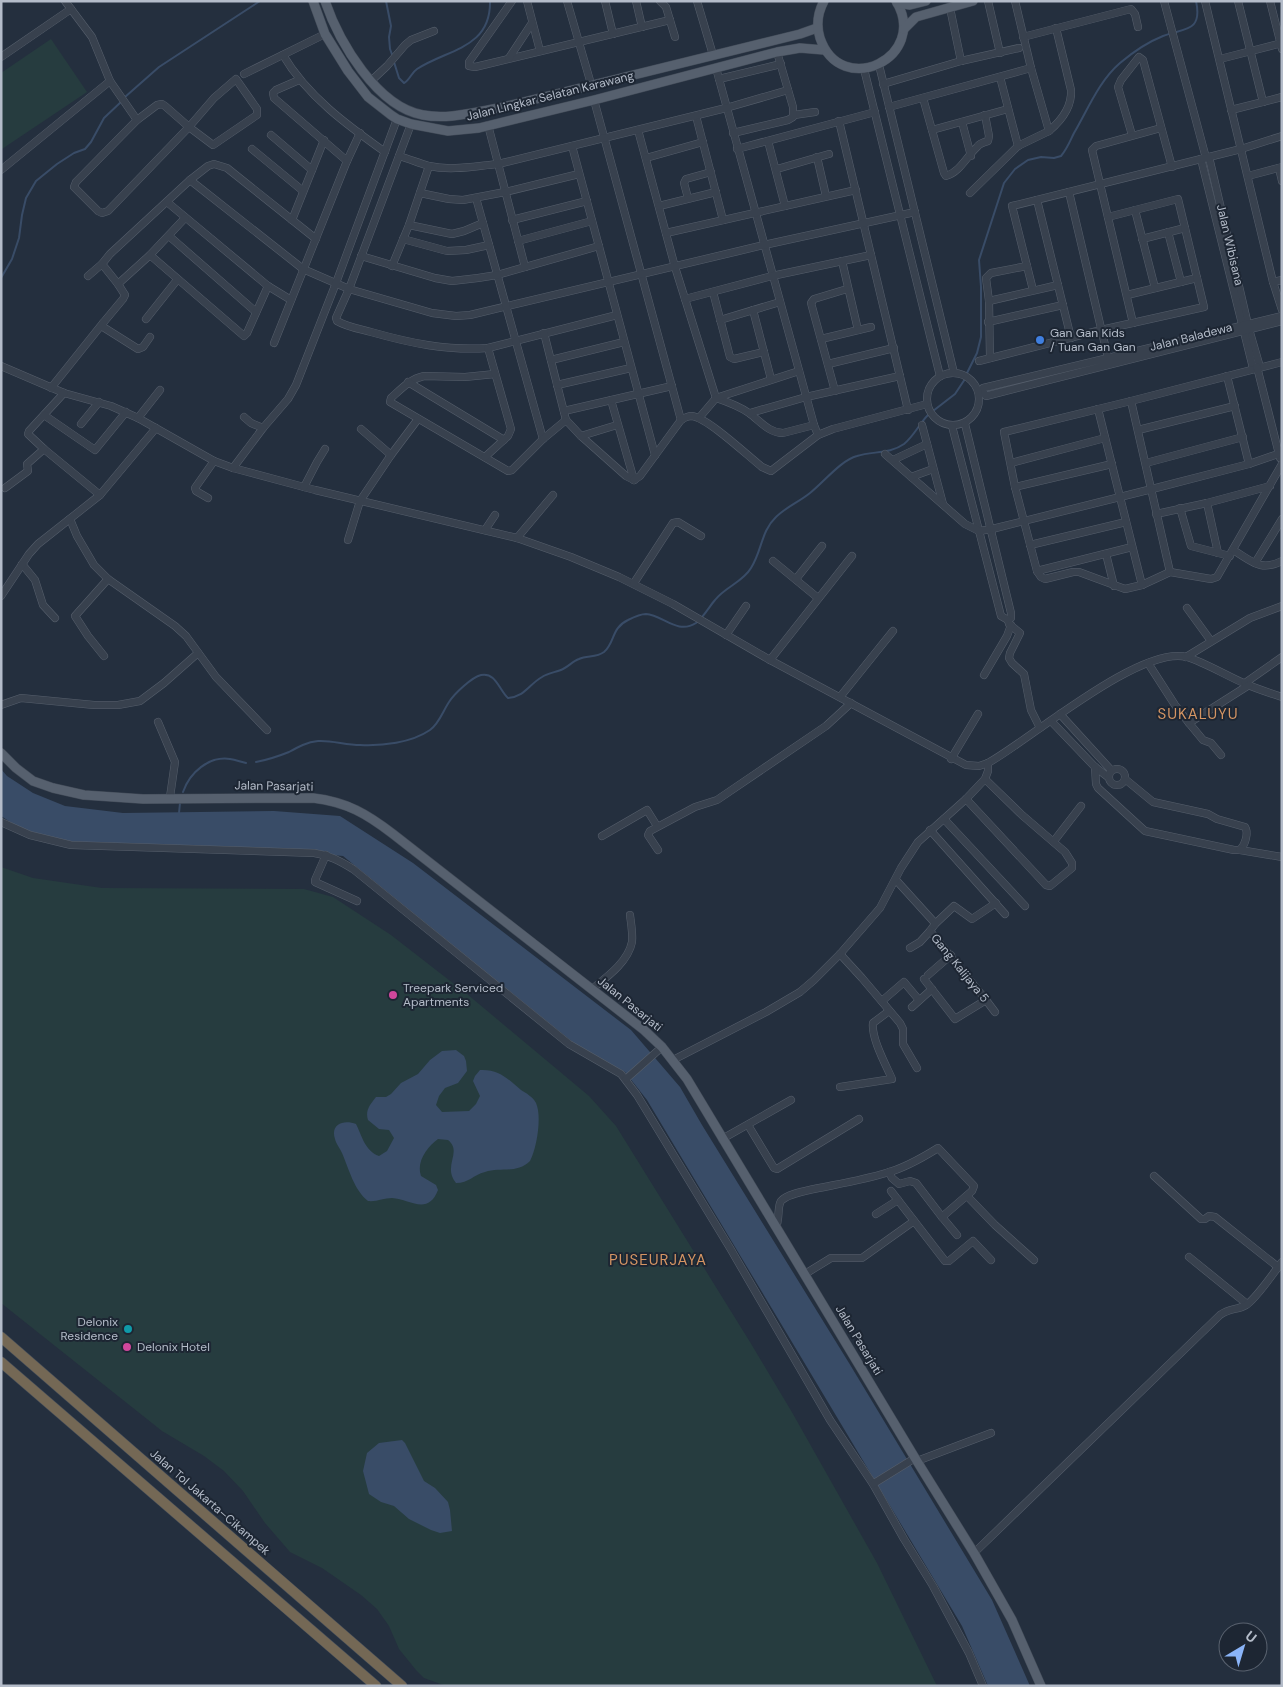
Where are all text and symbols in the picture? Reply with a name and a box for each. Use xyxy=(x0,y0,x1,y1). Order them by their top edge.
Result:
street label: Jalan Lingkar Selatan Karawang xyxy=(465,67,636,125)
street label: Jalan Wibisana xyxy=(1213,203,1247,287)
street label: Jalan Baladewa xyxy=(1148,319,1234,355)
place label: Gan Gan Kids / Tuan Gan Gan xyxy=(1050,325,1136,355)
marker: Gan Gan Kids / Tuan Gan Gan xyxy=(1034,334,1046,346)
district label: SUKALUYU xyxy=(1157,704,1239,724)
street label: Jalan Pasarjati xyxy=(234,777,314,795)
street label: Gang Kalijaya 5 xyxy=(927,930,993,1006)
street label: Jalan Pasarjati xyxy=(594,973,666,1035)
place label: Treepark Serviced Apartments xyxy=(403,980,503,1010)
marker: Treepark Serviced Apartments xyxy=(387,989,399,1001)
district label: PUSEURJAYA xyxy=(609,1250,707,1270)
street label: Jalan Pasarjati xyxy=(832,1302,886,1378)
place label: Delonix Residence xyxy=(61,1314,118,1344)
marker: Delonix Residence xyxy=(122,1323,134,1335)
place label: Delonix Hotel xyxy=(137,1339,210,1355)
marker: Delonix Hotel xyxy=(121,1341,133,1353)
street label: Jalan Tol Jakarta–Cikampek xyxy=(147,1445,273,1559)
north arrow xyxy=(1218,1622,1268,1672)
text: U xyxy=(1242,1627,1260,1647)

